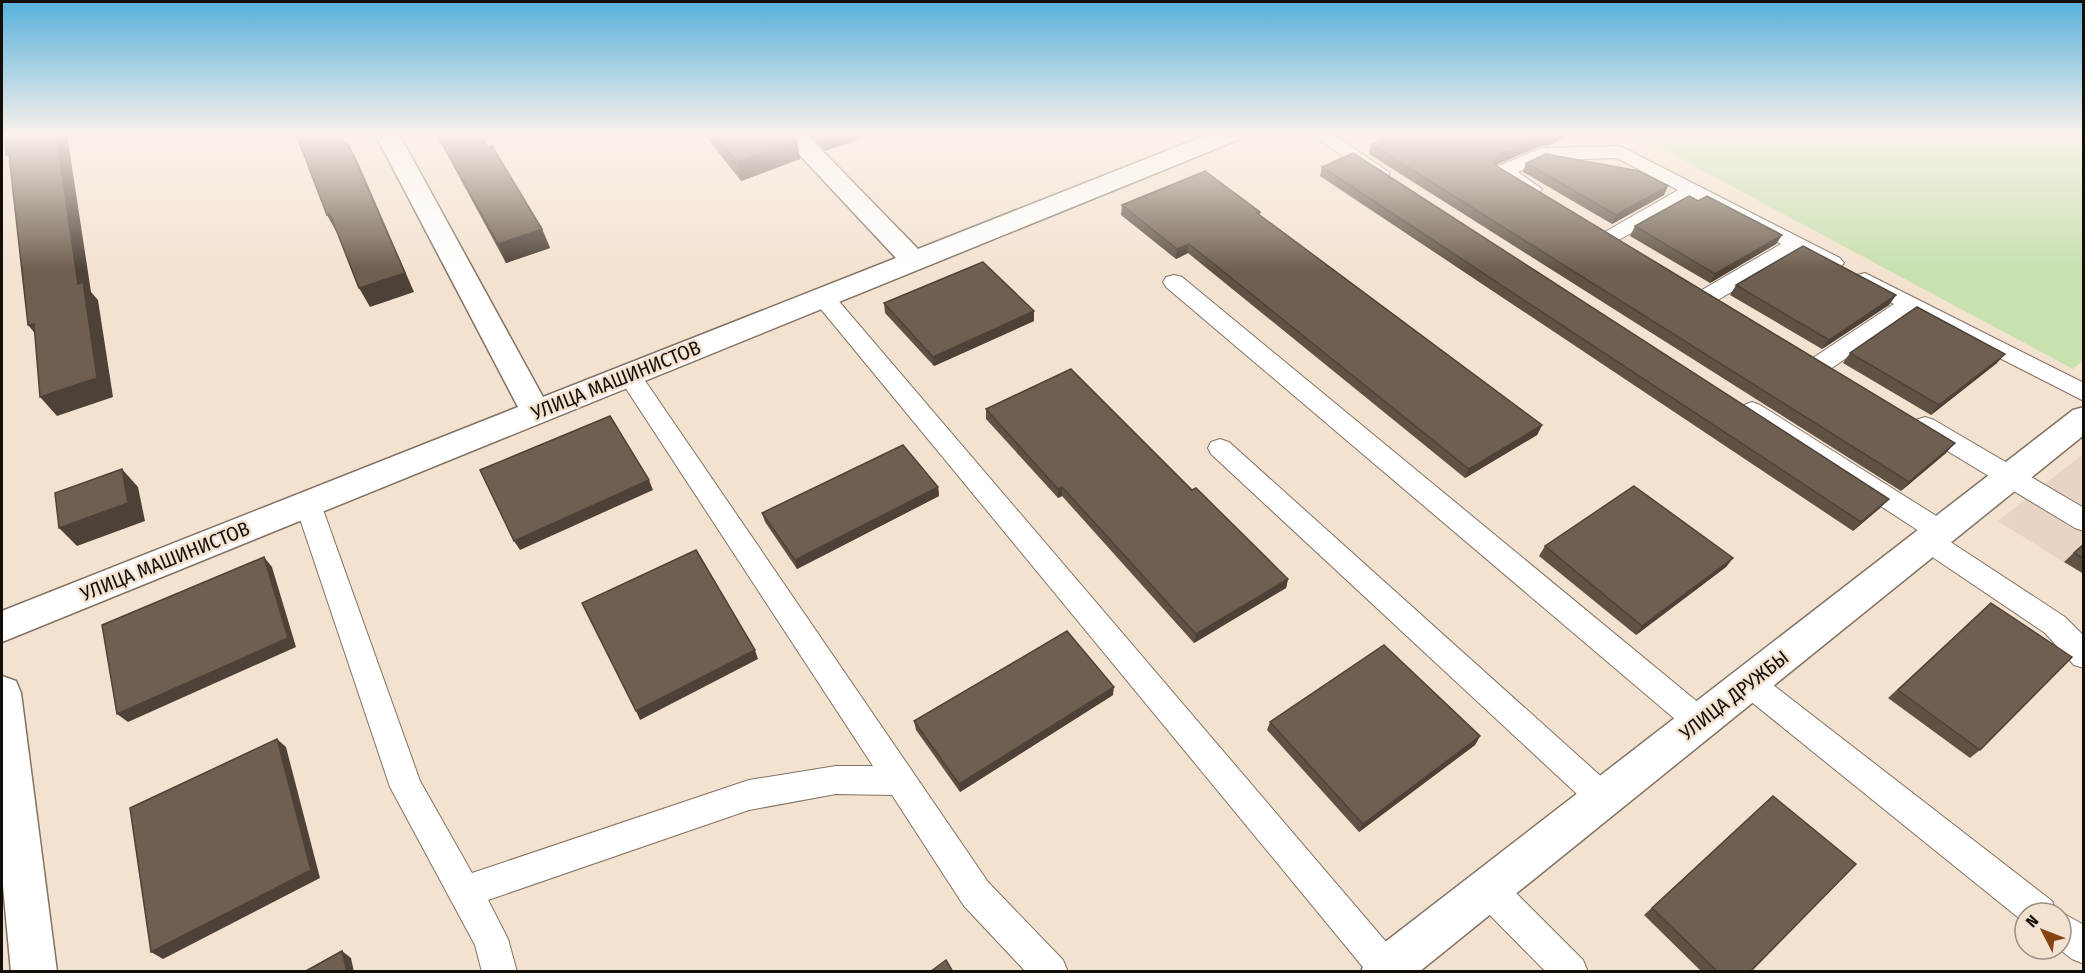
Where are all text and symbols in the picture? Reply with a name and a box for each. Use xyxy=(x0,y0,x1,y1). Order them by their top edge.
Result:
street label: УЛИЦА МАШИНИСТОВ xyxy=(527,335,704,425)
street label: УЛИЦА МАШИНИСТОВ xyxy=(76,516,253,606)
street label: УЛИЦА ДРУЖБЫ xyxy=(1674,645,1793,746)
north arrow xyxy=(2013,901,2073,961)
text: N xyxy=(2022,911,2042,931)

